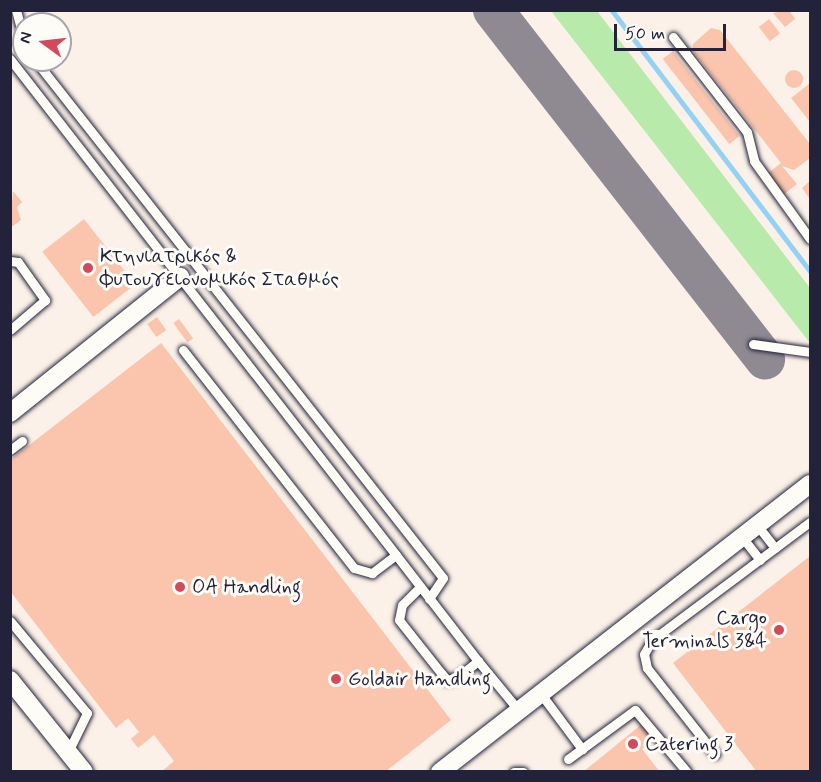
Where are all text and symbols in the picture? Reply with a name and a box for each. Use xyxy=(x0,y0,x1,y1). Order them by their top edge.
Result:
north arrow xyxy=(12,12,72,72)
scale bar xyxy=(617,12,730,50)
text: 50 m xyxy=(625,22,665,46)
text: N xyxy=(15,30,38,46)
place label: Κτηνιατρικός & Φυτουγειονομικός Σταθμός xyxy=(100,244,339,291)
marker: Κτηνιατρικός & Φυτουγειονομικός Σταθμός xyxy=(81,261,95,275)
place label: OA Handling xyxy=(192,575,300,599)
marker: OA Handling xyxy=(173,580,187,594)
place label: Cargo Terminals 3&4 xyxy=(642,606,767,653)
marker: Cargo Terminals 3&4 xyxy=(772,623,786,637)
place label: Goldair Handling xyxy=(348,667,490,691)
marker: Goldair Handling xyxy=(329,672,343,686)
place label: Catering 3 xyxy=(645,732,733,756)
marker: Catering 3 xyxy=(626,737,640,751)

